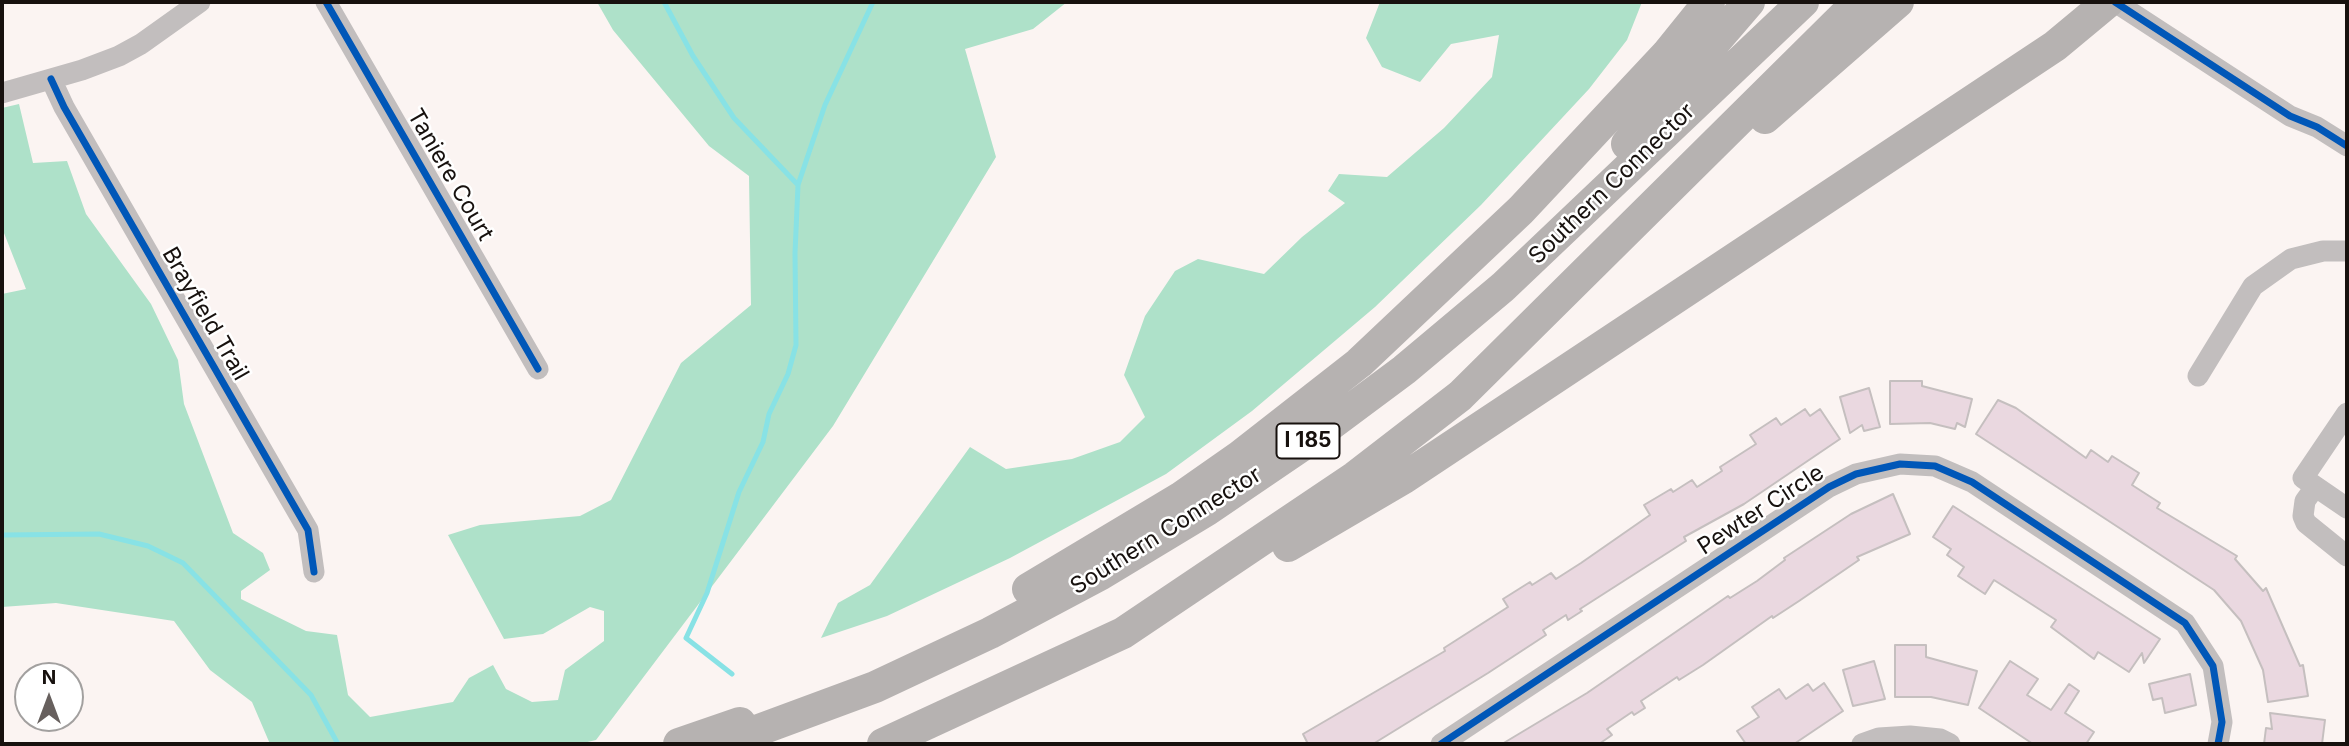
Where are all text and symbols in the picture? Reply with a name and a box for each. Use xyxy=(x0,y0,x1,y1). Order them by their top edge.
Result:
street label: Southern Connector xyxy=(1523,98,1701,270)
street label: Taniere Court xyxy=(401,104,499,246)
street label: Brayfield Trail xyxy=(156,242,254,386)
road number: I 185 xyxy=(1276,424,1340,458)
street label: Pewter Circle xyxy=(1693,459,1829,561)
street label: Southern Connector xyxy=(1065,461,1267,601)
north arrow xyxy=(14,662,84,732)
text: N xyxy=(42,666,56,689)

